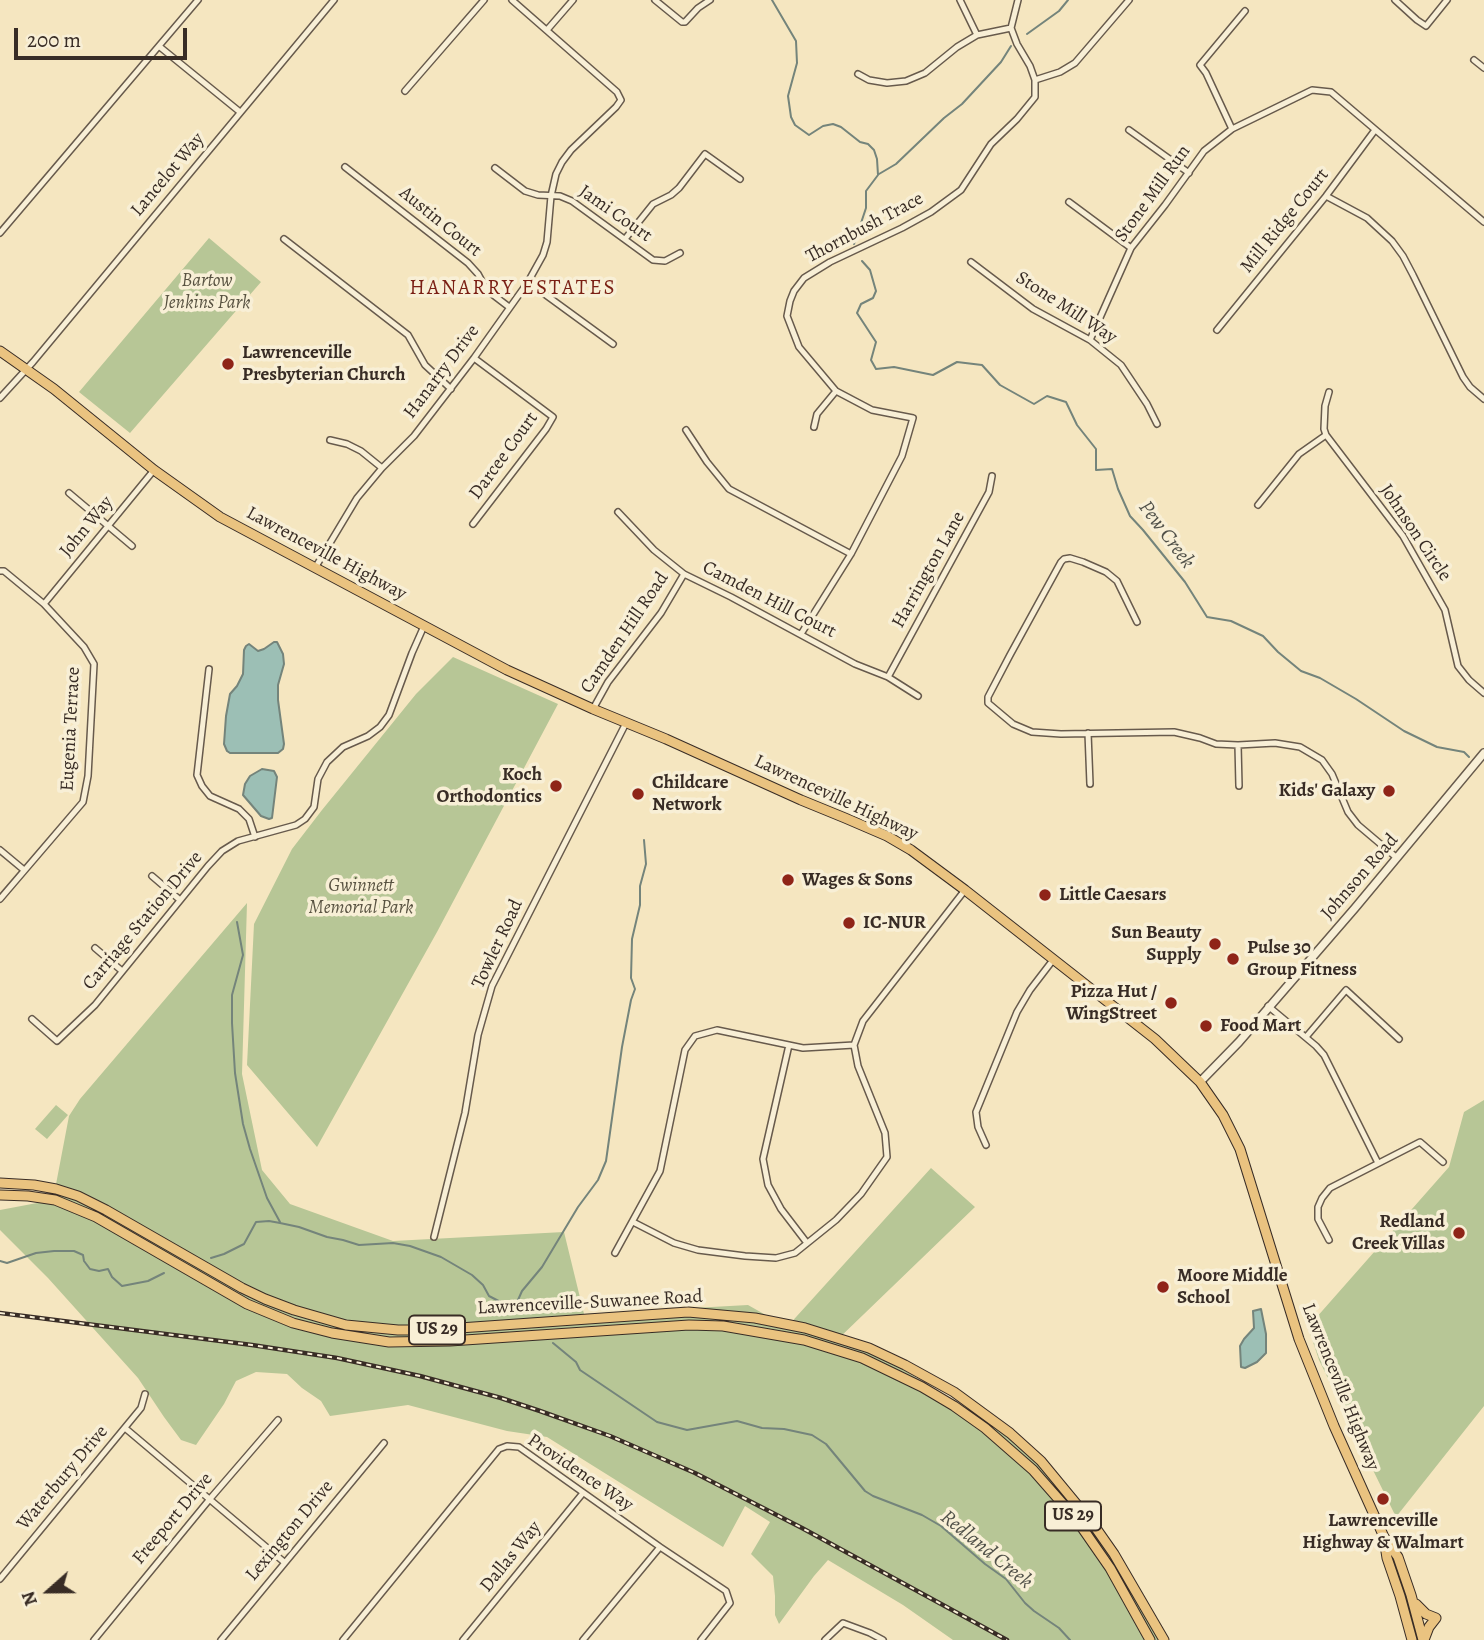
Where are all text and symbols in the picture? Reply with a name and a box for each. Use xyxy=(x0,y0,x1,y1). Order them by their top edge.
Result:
scale bar xyxy=(18,14,191,58)
text: 200 m xyxy=(27,26,81,54)
street label: Lancelot Way xyxy=(126,128,210,222)
street label: Stone Mill Run xyxy=(1110,141,1196,247)
street label: Mill Ridge Court xyxy=(1236,164,1334,278)
street label: Jami Court xyxy=(574,181,656,247)
street label: Austin Court xyxy=(394,182,486,262)
street label: Thornbush Trace xyxy=(802,188,928,268)
street label: Stone Mill Way xyxy=(1011,267,1121,349)
park label: Bartow Jenkins Park xyxy=(164,270,250,314)
district label: HANARRY ESTATES xyxy=(411,276,615,302)
street label: Hanarry Drive xyxy=(399,320,485,424)
place label: Lawrenceville Presbyterian Church xyxy=(242,342,406,386)
marker: Lawrenceville Presbyterian Church xyxy=(220,356,236,372)
street label: Darcee Court xyxy=(465,408,543,504)
street label: Johnson Circle xyxy=(1374,480,1456,586)
street label: John Way xyxy=(55,492,119,562)
water label: Pew Creek xyxy=(1132,496,1200,574)
street label: Lawrenceville Highway xyxy=(242,502,410,606)
street label: Harrington Lane xyxy=(888,508,970,632)
street label: Camden Hill Court xyxy=(698,557,840,643)
street label: Camden Hill Road xyxy=(576,568,674,698)
street label: Eugenia Terrace xyxy=(56,666,86,792)
street label: Lawrenceville Highway xyxy=(751,750,921,846)
place label: Koch Orthodontics xyxy=(437,764,542,808)
place label: Childcare Network xyxy=(652,772,728,816)
marker: Koch Orthodontics xyxy=(548,778,564,794)
place label: Kids' Galaxy xyxy=(1279,780,1375,802)
marker: Kids' Galaxy xyxy=(1381,783,1397,799)
marker: Childcare Network xyxy=(630,786,646,802)
street label: Johnson Road xyxy=(1317,829,1403,925)
street label: Carriage Station Drive xyxy=(78,847,208,995)
place label: Wages & Sons xyxy=(802,869,913,891)
marker: Wages & Sons xyxy=(780,872,796,888)
park label: Gwinnett Memorial Park xyxy=(309,875,413,919)
place label: Little Caesars xyxy=(1059,884,1166,906)
marker: Little Caesars xyxy=(1037,887,1053,903)
street label: Towler Road xyxy=(467,896,529,992)
place label: IC-NUR xyxy=(863,912,926,934)
marker: IC-NUR xyxy=(841,915,857,931)
place label: Sun Beauty Supply xyxy=(1111,922,1201,966)
marker: Sun Beauty Supply xyxy=(1207,936,1223,952)
place label: Pulse 30 Group Fitness xyxy=(1247,937,1357,981)
marker: Pulse 30 Group Fitness xyxy=(1225,951,1241,967)
place label: Pizza Hut / WingStreet xyxy=(1066,981,1157,1025)
marker: Pizza Hut / WingStreet xyxy=(1163,995,1179,1011)
place label: Food Mart xyxy=(1220,1015,1301,1037)
marker: Food Mart xyxy=(1198,1018,1214,1034)
place label: Redland Creek Villas xyxy=(1352,1211,1445,1255)
marker: Redland Creek Villas xyxy=(1451,1225,1467,1241)
place label: Moore Middle School xyxy=(1177,1265,1288,1309)
marker: Moore Middle School xyxy=(1155,1279,1171,1295)
street label: Lawrenceville-Suwanee Road xyxy=(477,1286,703,1320)
street label: Lawrenceville Highway xyxy=(1296,1300,1384,1474)
road number: US 29 xyxy=(409,1316,465,1344)
street label: Waterbury Drive xyxy=(13,1421,113,1535)
street label: Providence Way xyxy=(523,1429,637,1517)
street label: Freeport Drive xyxy=(128,1468,218,1570)
street label: Lexington Drive xyxy=(241,1476,339,1586)
marker: Lawrenceville Highway & Walmart xyxy=(1375,1491,1391,1507)
road number: US 29 xyxy=(1045,1502,1101,1531)
water label: Redland Creek xyxy=(935,1505,1037,1595)
place label: Lawrenceville Highway & Walmart xyxy=(1302,1510,1464,1554)
street label: Dallas Way xyxy=(475,1517,547,1597)
north arrow xyxy=(14,1556,84,1626)
text: N xyxy=(15,1587,44,1610)

